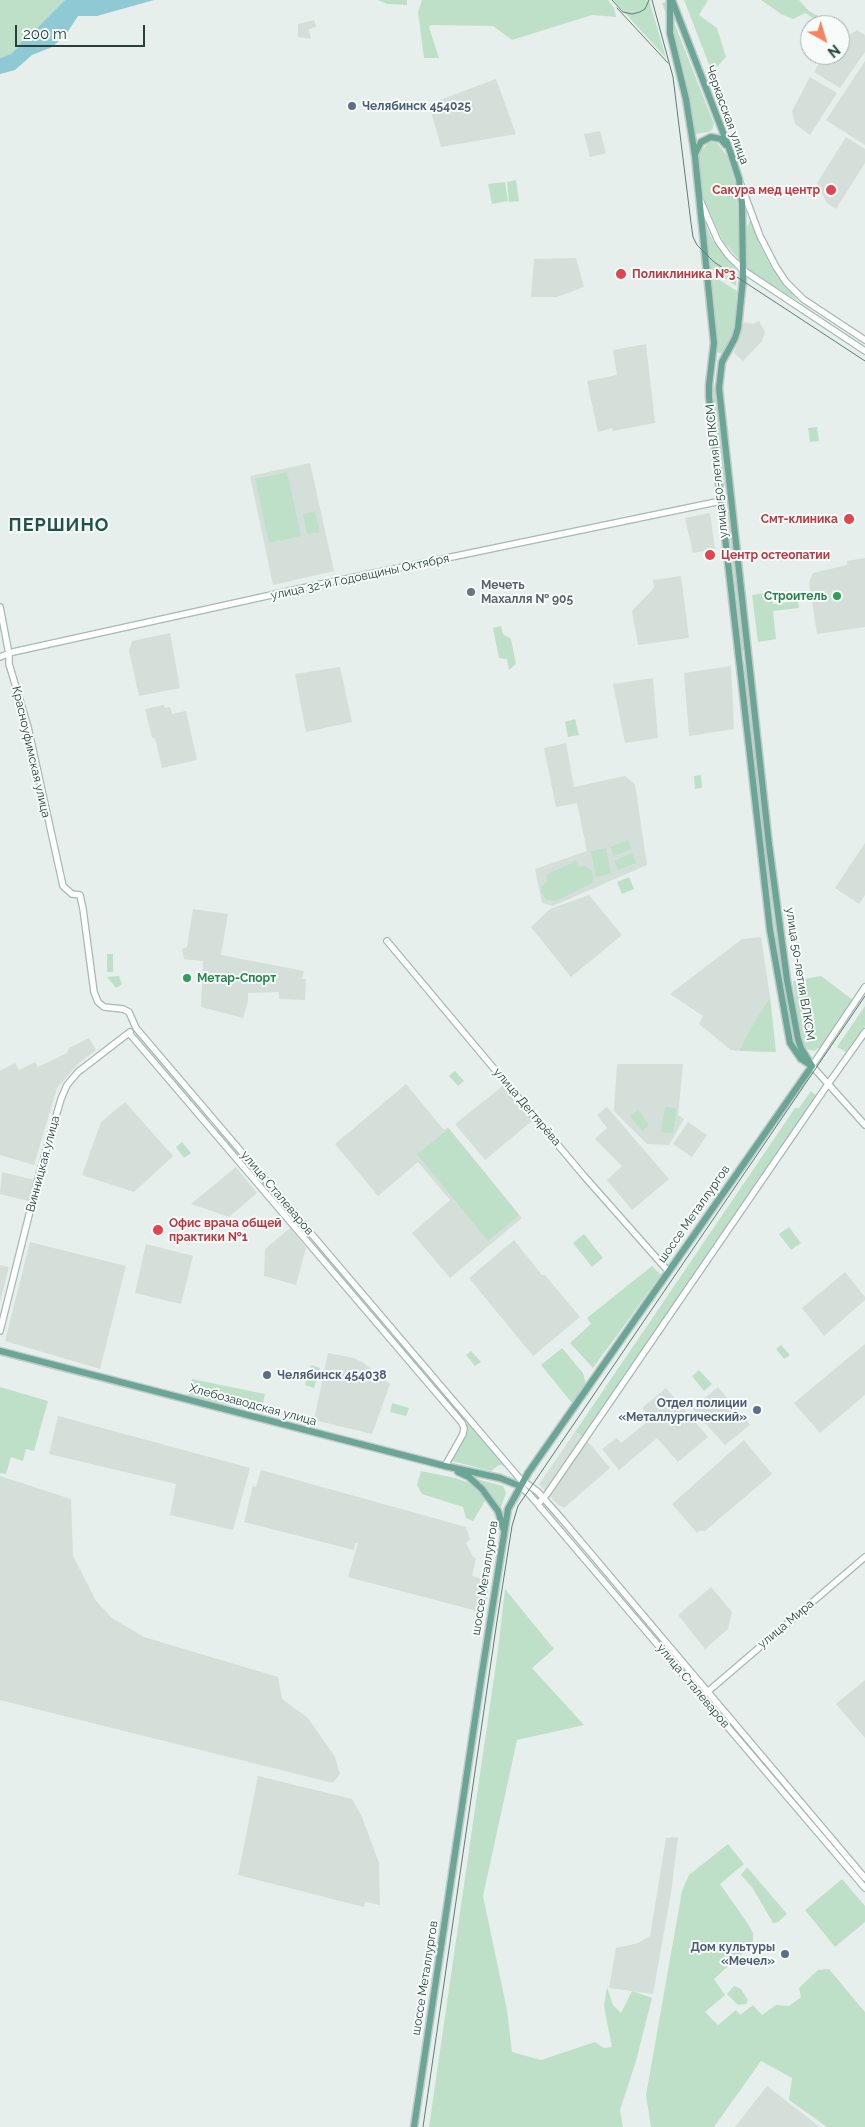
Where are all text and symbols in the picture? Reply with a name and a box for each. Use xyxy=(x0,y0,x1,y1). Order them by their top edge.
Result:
scale bar xyxy=(18,15,148,47)
north arrow xyxy=(800,15,850,65)
text: 200 m xyxy=(23,25,67,43)
text: N xyxy=(825,41,843,60)
street label: Черкасская улица xyxy=(702,64,752,166)
place label: Челябинск 454025 xyxy=(362,99,471,113)
marker: Челябинск 454025 xyxy=(346,100,358,112)
place label: Сакура мед центр xyxy=(712,183,820,197)
marker: Сакура мед центр xyxy=(824,183,838,197)
marker: Поликлиника №3 xyxy=(614,267,628,281)
place label: Поликлиника №3 xyxy=(632,267,736,281)
street label: улица 50-летия ВЛКСМ xyxy=(703,403,731,539)
place label: Смт-клиника xyxy=(761,512,838,526)
marker: Смт-клиника xyxy=(842,512,856,526)
district label: ПЕРШИНО xyxy=(8,515,110,537)
marker: Центр остеопатии xyxy=(703,548,717,562)
place label: Центр остеопатии xyxy=(721,548,830,562)
street label: улица 32-й Годовщины Октября xyxy=(270,551,450,603)
place label: Мечеть Махалля № 905 xyxy=(481,578,573,606)
marker: Мечеть Махалля № 905 xyxy=(465,586,477,598)
place label: Cтроитель xyxy=(764,589,827,603)
marker: Cтроитель xyxy=(831,590,843,602)
street label: Красноуфимская улица xyxy=(9,685,53,819)
street label: улица 50-летия ВЛКСМ xyxy=(782,906,818,1042)
place label: Метар-Спорт xyxy=(197,971,276,985)
marker: Метар-Спорт xyxy=(181,972,193,984)
street label: улица Дегтярёва xyxy=(490,1065,564,1149)
street label: Винницкая улица xyxy=(23,1114,63,1214)
street label: улица Сталеваров xyxy=(238,1148,316,1238)
street label: шоссе Металлургов xyxy=(655,1163,733,1265)
place label: Офис врача общей практики №1 xyxy=(169,1216,282,1244)
marker: Офис врача общей практики №1 xyxy=(151,1223,165,1237)
place label: Челябинск 454038 xyxy=(277,1368,386,1382)
marker: Челябинск 454038 xyxy=(261,1369,273,1381)
street label: Хлебозаводская улица xyxy=(188,1381,318,1429)
place label: Отдел полиции «Металлургический» xyxy=(618,1396,747,1424)
marker: Отдел полиции «Металлургический» xyxy=(751,1404,763,1416)
street label: шоссе Металлургов xyxy=(469,1520,501,1636)
street label: улица Мира xyxy=(755,1596,817,1652)
street label: улица Сталеваров xyxy=(654,1641,732,1731)
street label: шоссе Металлургов xyxy=(409,1920,441,2036)
place label: Дом культуры «Мечел» xyxy=(690,1940,775,1968)
marker: Дом культуры «Мечел» xyxy=(779,1948,791,1960)

